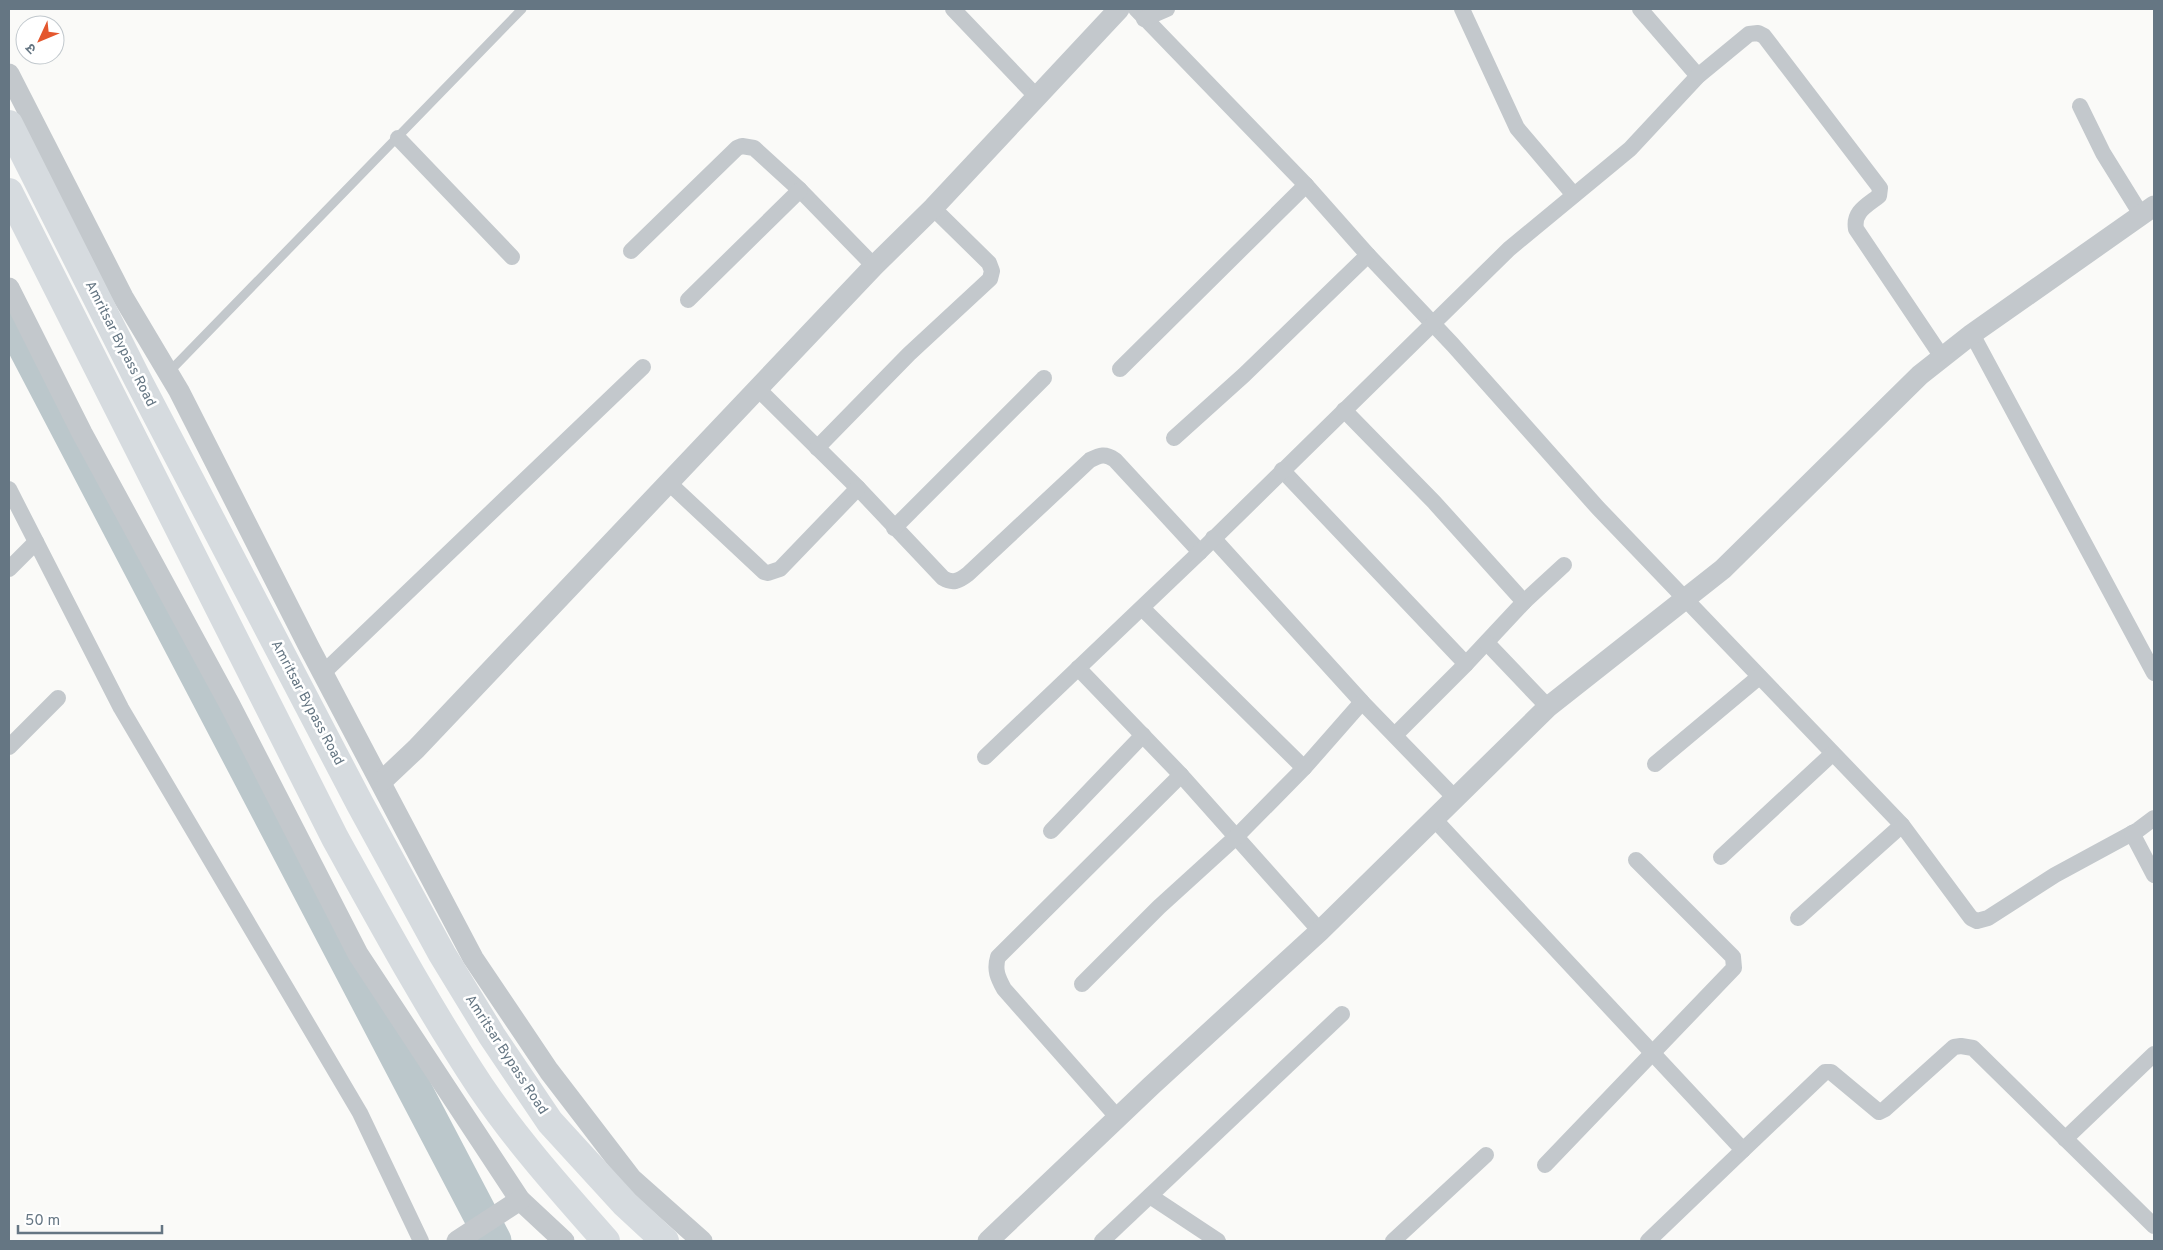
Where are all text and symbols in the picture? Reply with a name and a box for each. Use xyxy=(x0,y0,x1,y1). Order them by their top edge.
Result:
north arrow xyxy=(15,15,65,65)
text: उ xyxy=(22,39,41,57)
street label: Amritsar Bypass Road xyxy=(81,278,159,410)
street label: Amritsar Bypass Road xyxy=(267,638,347,768)
street label: Amritsar Bypass Road xyxy=(461,992,551,1118)
scale bar xyxy=(18,1202,161,1234)
text: 50 m xyxy=(25,1212,60,1231)

